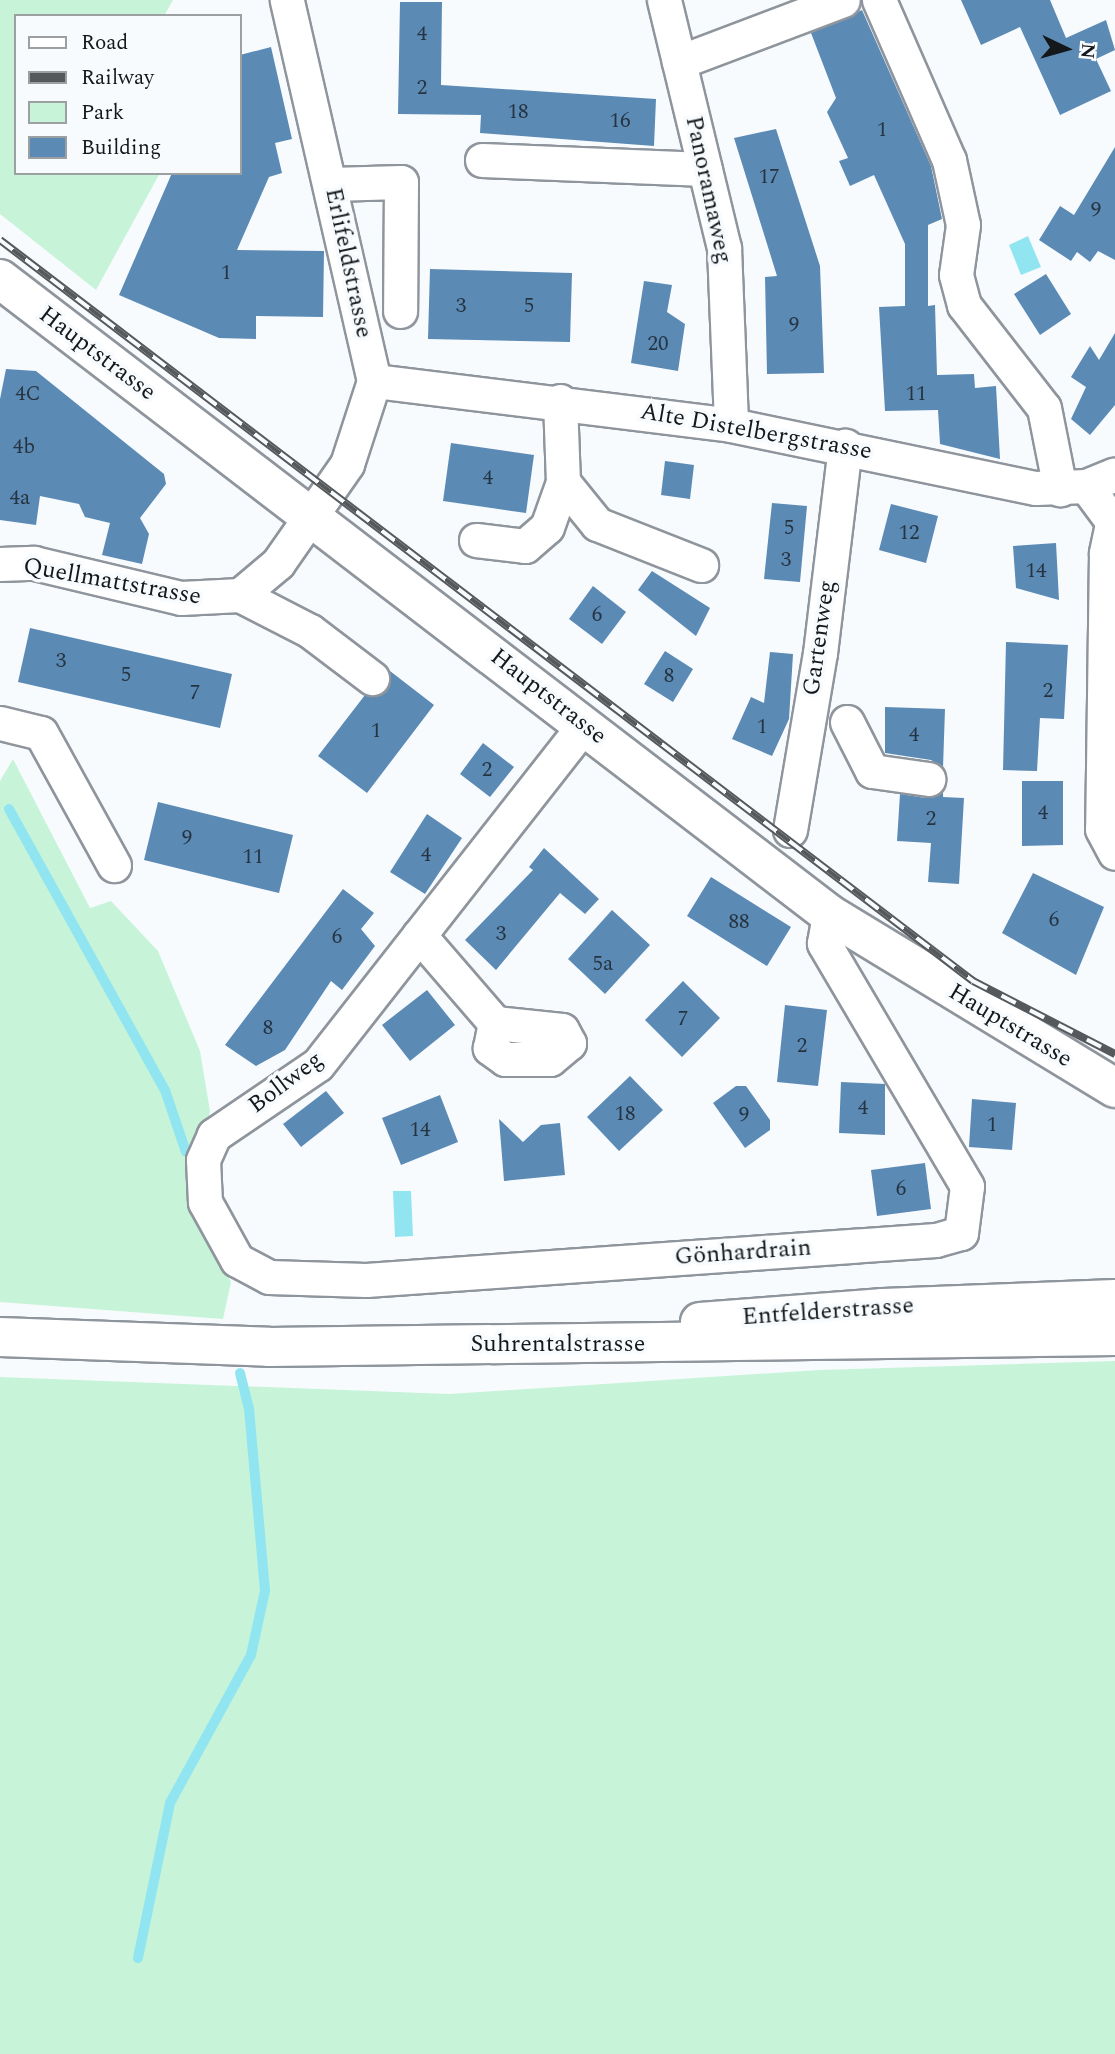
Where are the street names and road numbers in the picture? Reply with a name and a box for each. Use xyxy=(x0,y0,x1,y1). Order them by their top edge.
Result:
street label: Panoramaweg xyxy=(678,114,738,266)
street label: Erlifeldstrasse xyxy=(318,185,378,341)
street label: Hauptstrasse xyxy=(33,301,161,407)
street label: Alte Distelbergstrasse xyxy=(638,397,874,467)
street label: Quellmattstrasse xyxy=(21,552,203,612)
street label: Gartenweg xyxy=(798,578,842,698)
street label: Hauptstrasse xyxy=(484,643,612,751)
street label: Hauptstrasse xyxy=(943,978,1077,1074)
street label: Bollweg xyxy=(243,1046,329,1120)
street label: Gönhardrain xyxy=(674,1234,812,1272)
street label: Entfelderstrasse xyxy=(741,1292,915,1332)
street label: Suhrentalstrasse xyxy=(471,1331,645,1359)

